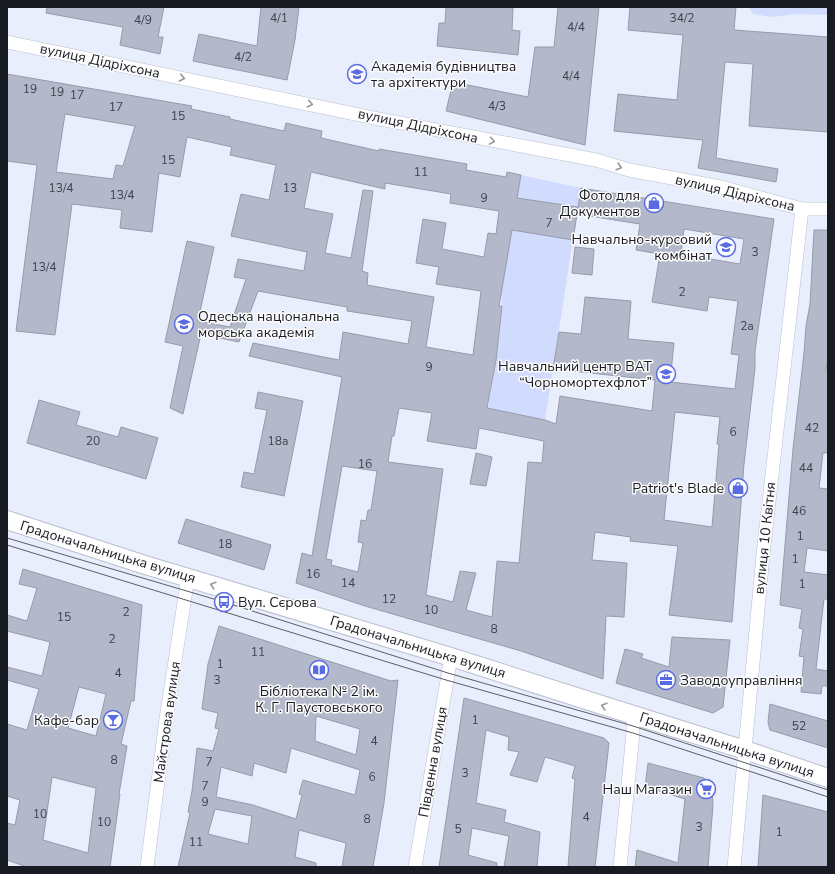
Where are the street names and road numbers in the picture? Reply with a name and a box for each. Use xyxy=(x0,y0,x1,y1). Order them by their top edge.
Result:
street label: вулиця Дідріхсона xyxy=(38,39,162,83)
street label: вулиця Дідріхсона xyxy=(356,104,480,148)
street label: вулиця Дідріхсона xyxy=(673,170,797,216)
street label: вулиця 10 Квітня xyxy=(750,481,780,595)
street label: Градоначальницька вулиця xyxy=(18,516,198,588)
street label: Градоначальницька вулиця xyxy=(328,611,508,683)
street label: Майстрова вулиця xyxy=(149,660,185,784)
street label: Південна вулиця xyxy=(414,705,452,819)
street label: Градоначальницька вулиця xyxy=(637,708,817,782)

